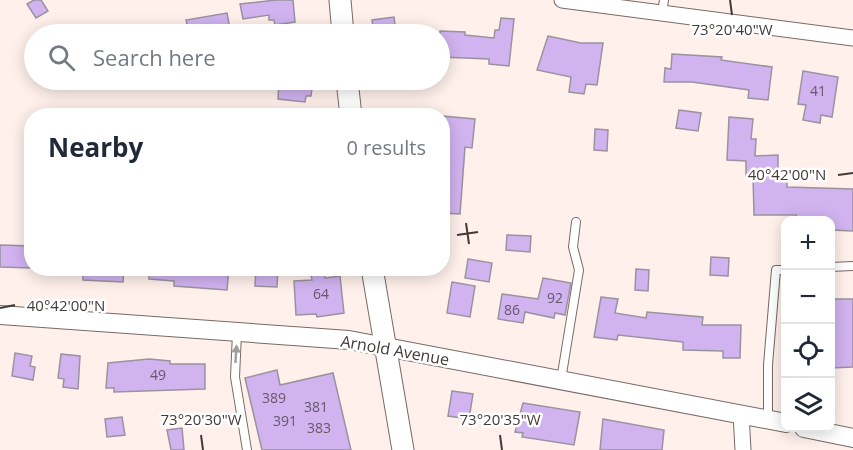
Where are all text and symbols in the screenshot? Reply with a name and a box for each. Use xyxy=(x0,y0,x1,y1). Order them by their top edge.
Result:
text: 73°20'40"W xyxy=(692,19,773,39)
search box xyxy=(24,24,450,90)
icon: search xyxy=(45,41,78,74)
text: Search here xyxy=(93,42,216,72)
house number: 41 xyxy=(810,81,826,100)
text: Nearby xyxy=(48,129,143,165)
text: 0 results xyxy=(346,134,426,161)
text: 40°42'00"N xyxy=(748,164,826,184)
map controls xyxy=(781,216,835,432)
button: + xyxy=(781,216,835,270)
button: − xyxy=(781,270,835,324)
house number: 64 xyxy=(313,284,329,303)
house number: 92 xyxy=(547,288,563,307)
text: 40°42'00"N xyxy=(27,295,105,315)
house number: 86 xyxy=(504,300,520,319)
button: locate xyxy=(781,324,835,378)
street label: Arnold Avenue xyxy=(339,330,451,370)
one-way arrow xyxy=(232,345,241,364)
house number: 49 xyxy=(150,365,166,384)
button: layers xyxy=(781,378,835,432)
house number: 389 xyxy=(262,388,286,407)
house number: 381 xyxy=(304,397,328,416)
text: 73°20'30"W xyxy=(161,409,242,429)
text: 73°20'35"W xyxy=(460,409,541,429)
house number: 391 xyxy=(273,411,297,430)
house number: 383 xyxy=(307,418,331,437)

